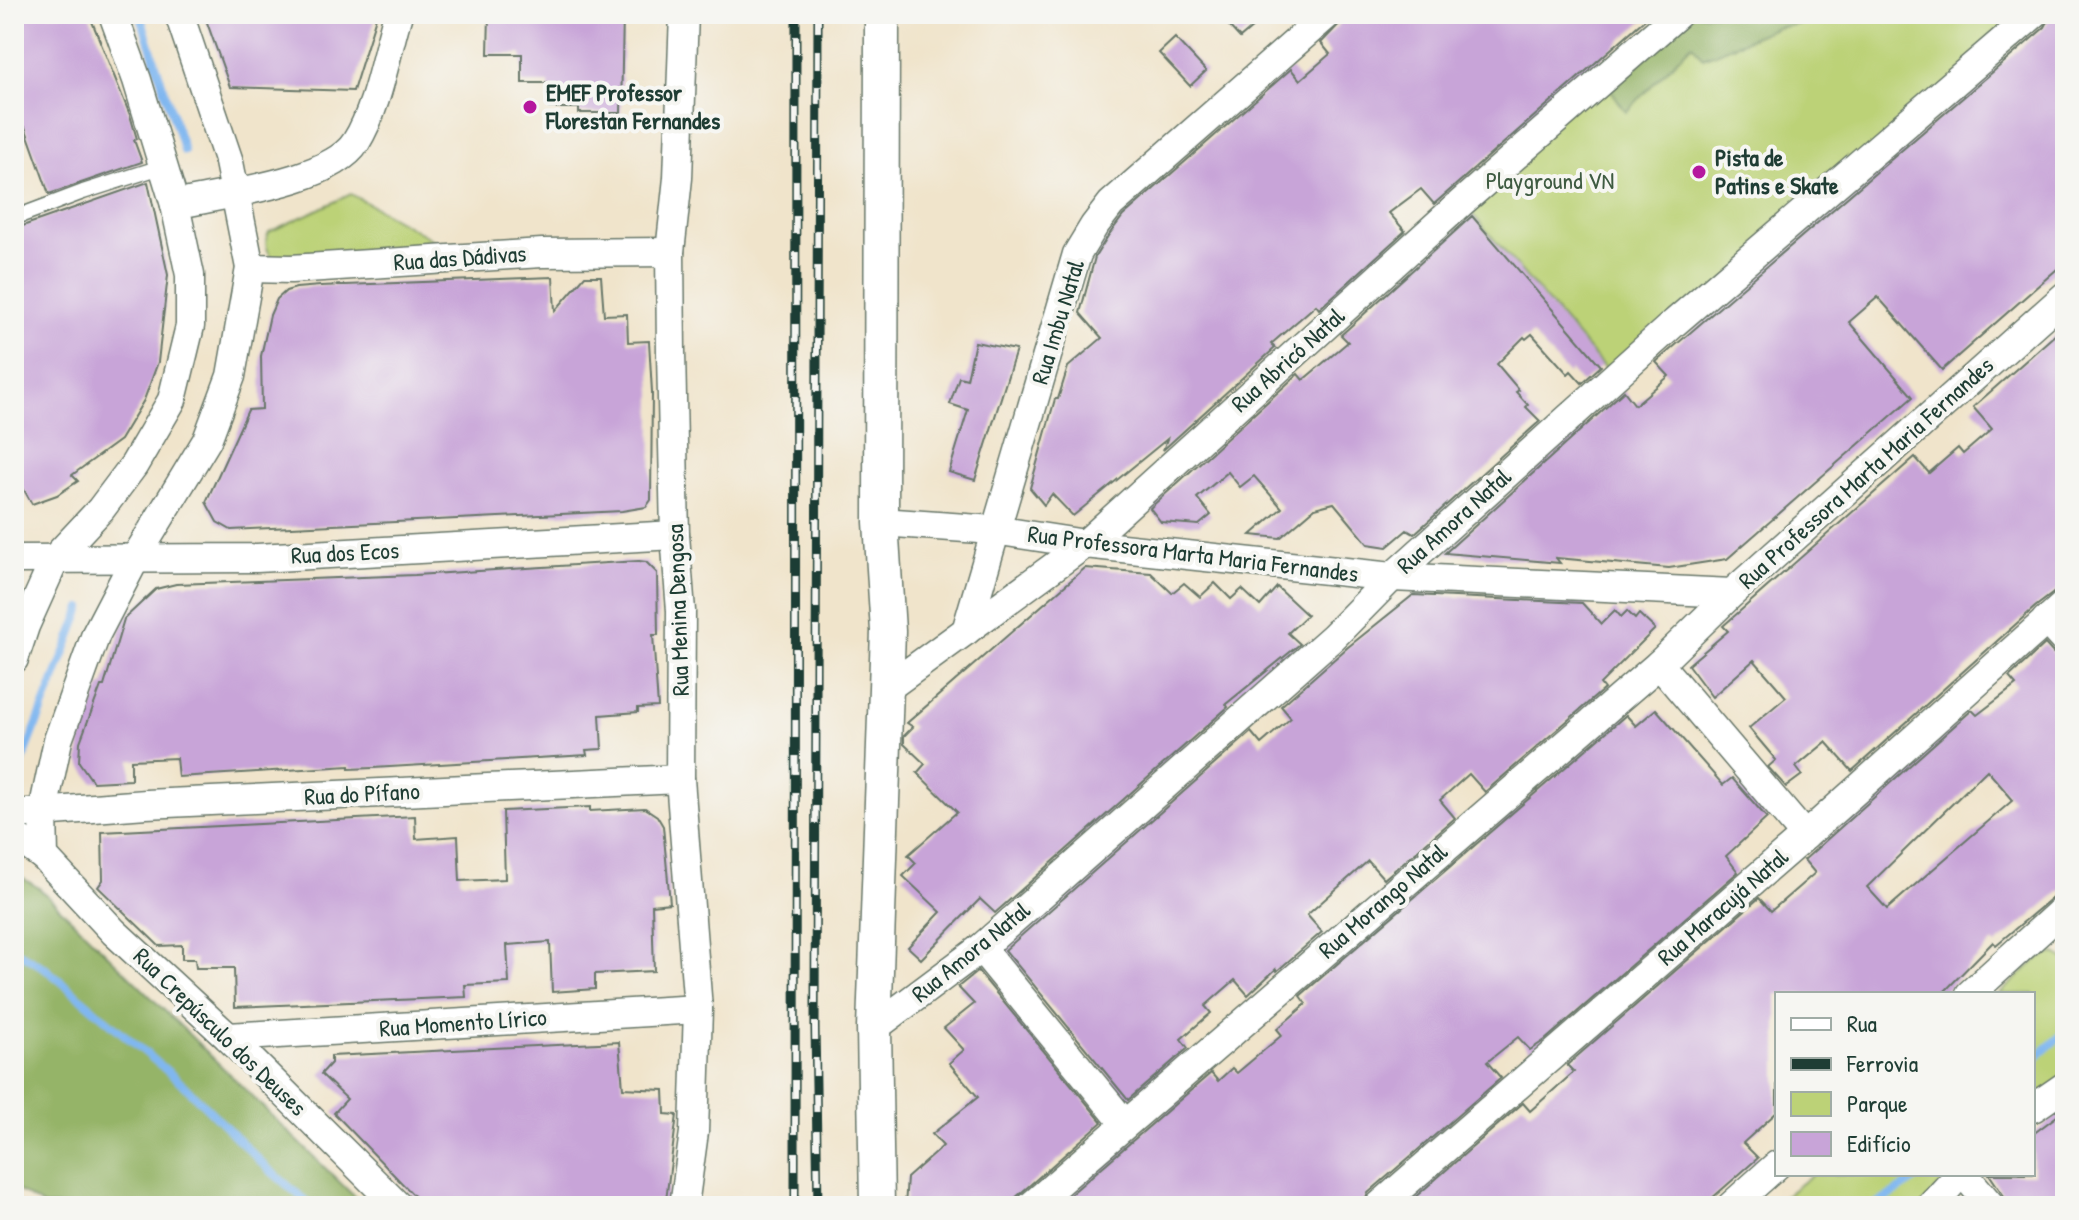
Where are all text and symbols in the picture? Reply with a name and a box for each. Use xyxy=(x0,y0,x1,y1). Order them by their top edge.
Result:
place label: EMEF Professor Florestan Fernandes xyxy=(545,76,720,136)
marker: EMEF Professor Florestan Fernandes xyxy=(521,98,539,116)
place label: Pista de Patins e Skate xyxy=(1715,141,1839,201)
marker: Pista de Patins e Skate xyxy=(1690,163,1708,181)
park label: Playground VN xyxy=(1486,164,1614,196)
street label: Rua das Dádivas xyxy=(393,236,527,278)
street label: Rua Imbu Natal xyxy=(1023,255,1091,388)
street label: Rua Abricó Natal xyxy=(1224,299,1351,419)
street label: Rua Professora Marta Maria Fernandes xyxy=(1731,349,2000,595)
street label: Rua Amora Natal xyxy=(1389,460,1518,580)
street label: Rua Professora Marta Maria Fernandes xyxy=(1026,517,1360,589)
street label: Rua Menina Dengosa xyxy=(658,523,696,697)
street label: Rua dos Ecos xyxy=(290,533,400,571)
street label: Rua do Pífano xyxy=(303,774,421,812)
street label: Rua Morango Natal xyxy=(1311,835,1454,965)
street label: Rua Maracujá Natal xyxy=(1650,840,1795,972)
street label: Rua Amora Natal xyxy=(905,893,1037,1009)
street label: Rua Crepúsculo dos Deuses xyxy=(127,940,314,1122)
legend xyxy=(1775,992,2035,1176)
street label: Rua Momento Lírico xyxy=(378,1000,548,1044)
text: Rua xyxy=(1847,1007,1877,1039)
text: Ferrovia xyxy=(1846,1047,1918,1079)
text: Parque xyxy=(1847,1087,1908,1119)
text: Edifício xyxy=(1847,1127,1911,1159)

